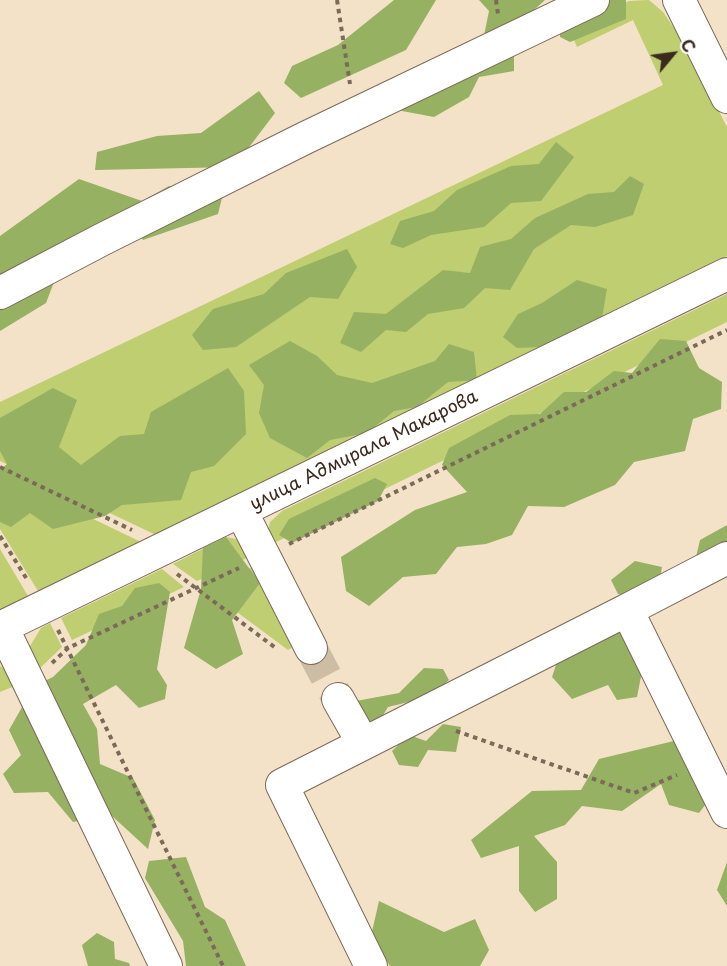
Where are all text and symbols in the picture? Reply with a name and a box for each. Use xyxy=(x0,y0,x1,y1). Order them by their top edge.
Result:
north arrow xyxy=(643,24,703,84)
text: С xyxy=(675,34,702,56)
street label: улица Адмирала Макарова xyxy=(247,386,481,516)

